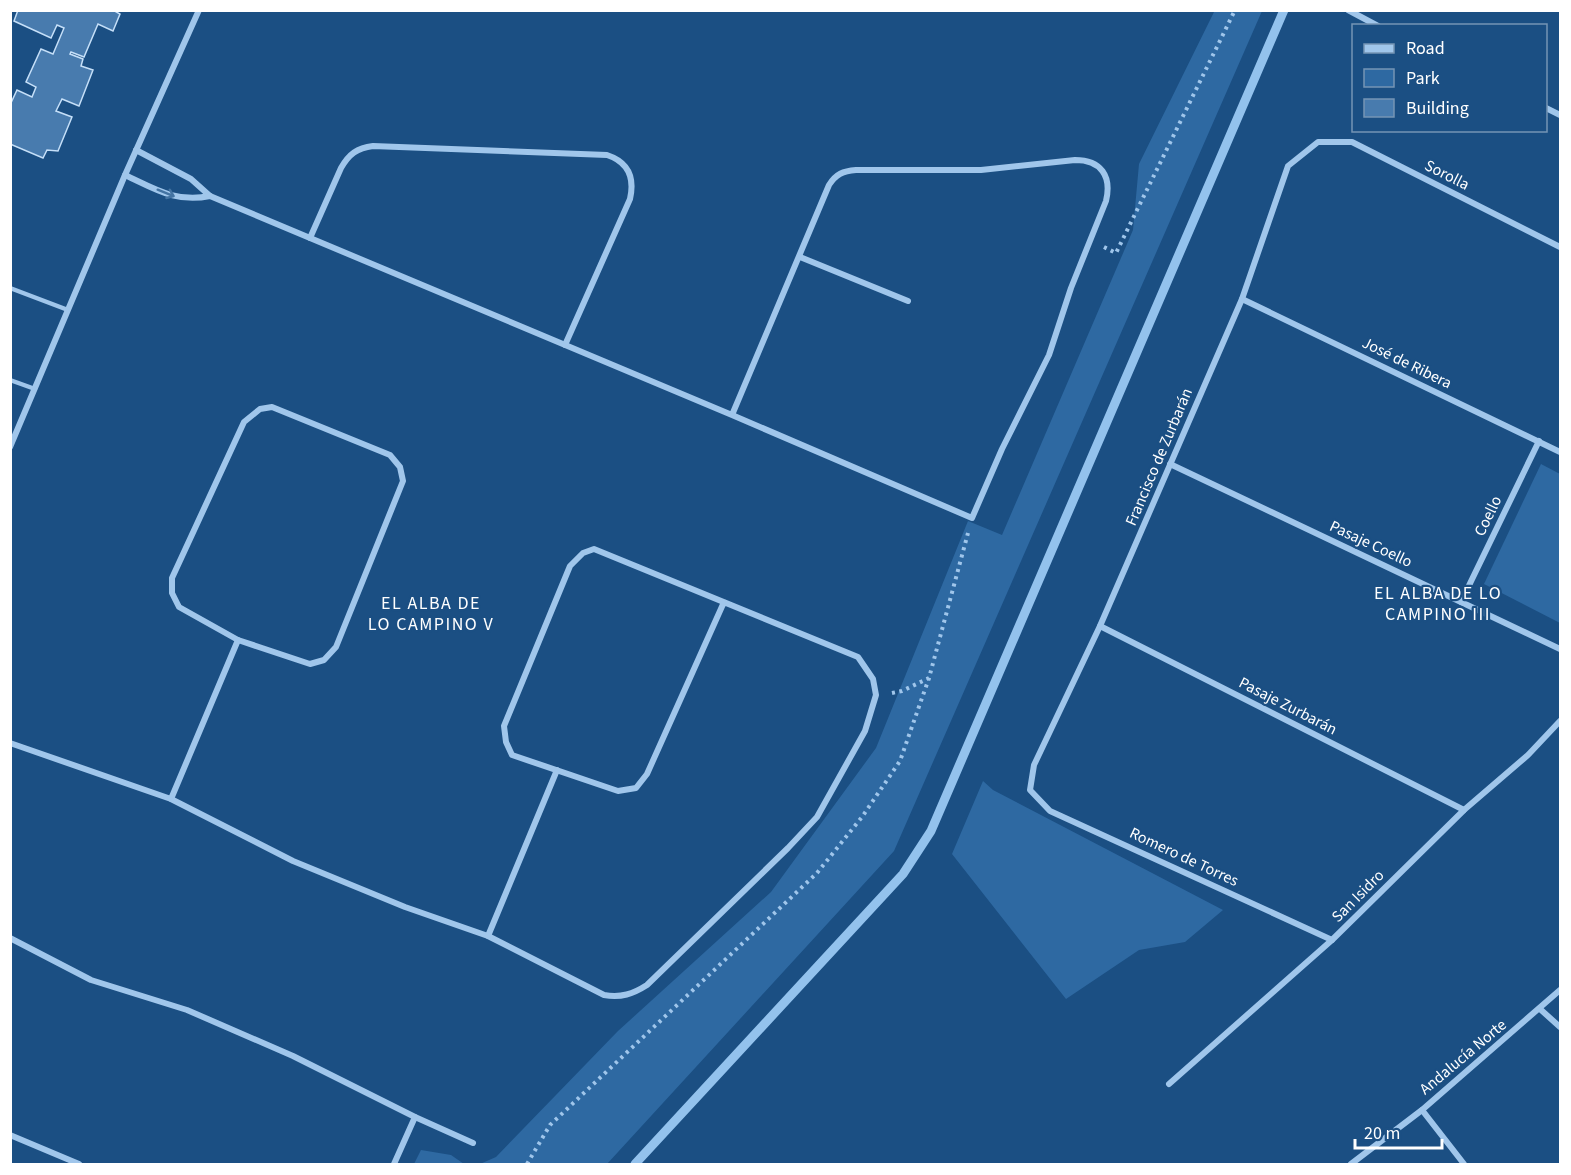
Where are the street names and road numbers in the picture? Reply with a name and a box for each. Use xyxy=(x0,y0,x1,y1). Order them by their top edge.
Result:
street label: Sorolla xyxy=(1421,154,1473,196)
street label: José de Ribera xyxy=(1358,332,1456,394)
street label: Francisco de Zurbarán xyxy=(1120,385,1198,529)
street label: Coello xyxy=(1469,492,1507,540)
street label: Pasaje Coello xyxy=(1326,515,1416,573)
street label: Pasaje Zurbarán xyxy=(1235,672,1341,740)
street label: Romero de Torres xyxy=(1126,822,1242,892)
street label: San Isidro xyxy=(1327,865,1389,927)
street label: Andalucía Norte xyxy=(1415,1014,1511,1100)

